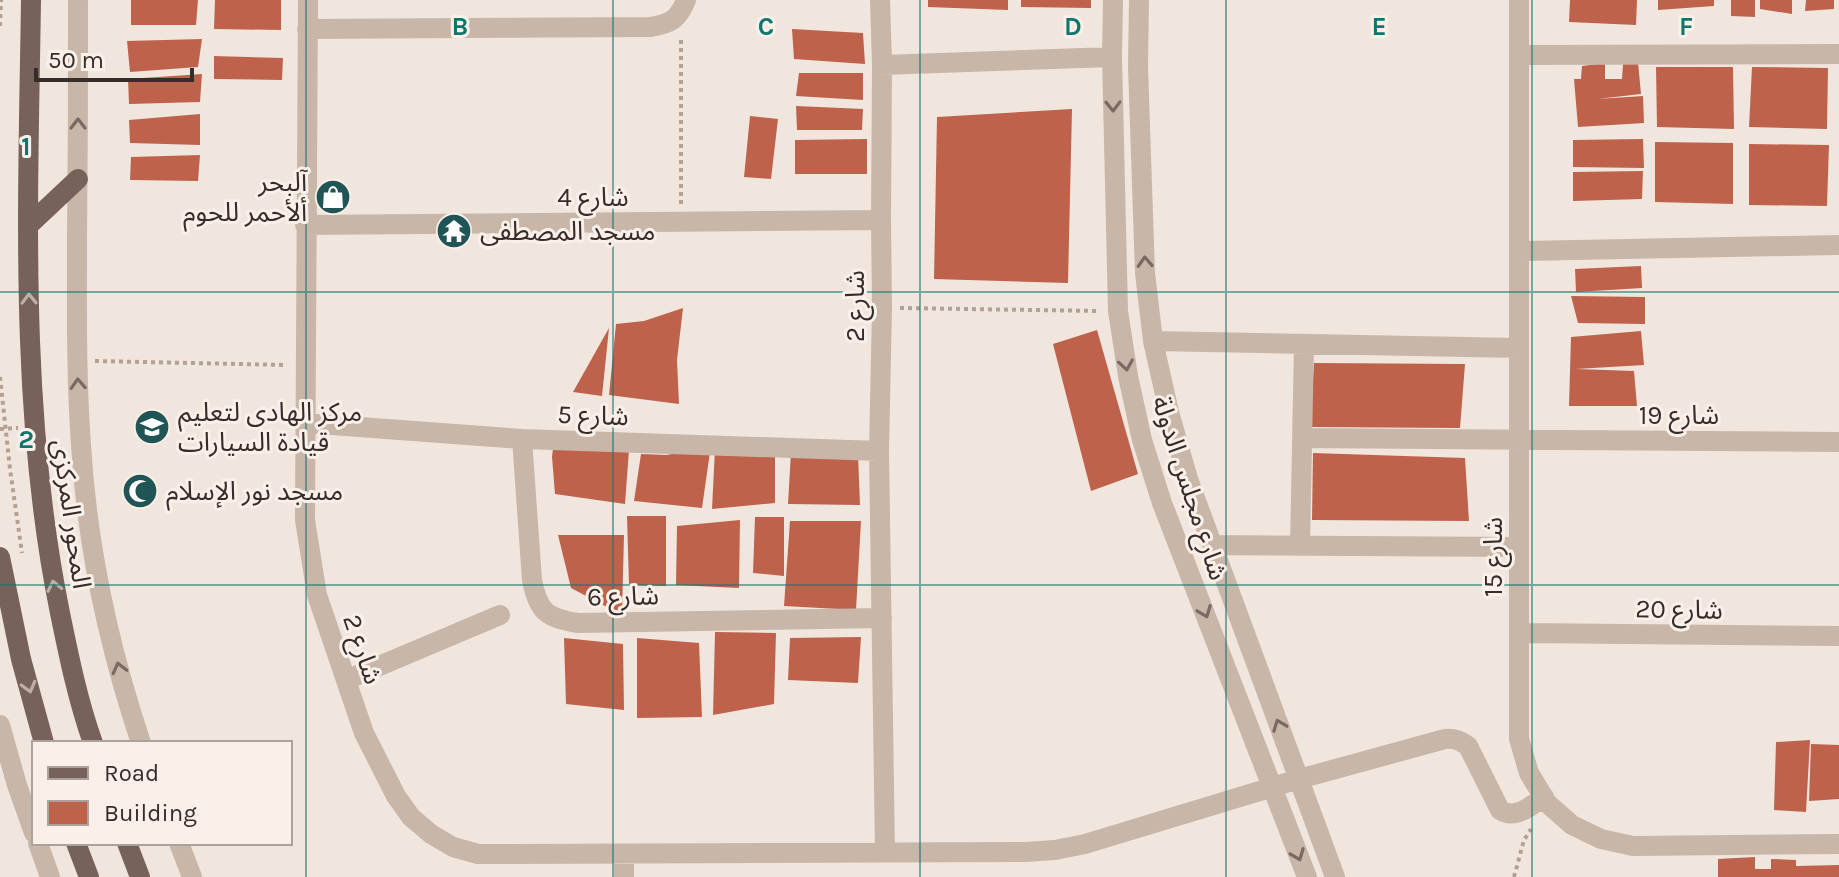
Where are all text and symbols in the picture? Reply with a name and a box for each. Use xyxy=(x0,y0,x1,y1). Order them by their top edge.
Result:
text: B xyxy=(452,11,468,42)
text: C xyxy=(758,11,774,42)
text: D xyxy=(1064,11,1082,42)
text: E xyxy=(1371,11,1387,42)
text: F xyxy=(1679,11,1693,42)
scale bar xyxy=(36,32,192,82)
text: 50 m xyxy=(48,46,104,74)
one-way arrow xyxy=(1104,100,1121,113)
one-way arrow xyxy=(69,117,87,130)
text: 1 xyxy=(21,131,31,162)
place label: آلبحر ألأحمر للحوم xyxy=(183,167,308,232)
shop icon: آلبحر ألأحمر للحوم xyxy=(314,178,352,216)
street label: شارع 4 xyxy=(557,182,629,216)
temple icon: مسجد المصطفى xyxy=(435,212,473,250)
place label: مسجد المصطفى xyxy=(480,216,655,247)
one-way arrow xyxy=(1137,255,1154,268)
street label: شارع 2 xyxy=(840,270,874,342)
one-way arrow xyxy=(20,292,38,305)
one-way arrow xyxy=(1117,358,1134,372)
one-way arrow xyxy=(70,377,87,390)
street label: شارع مجلس الدولة xyxy=(1142,392,1234,585)
place label: مركز الهادى لتعليم قيادة السيارات xyxy=(178,397,362,458)
street label: شارع 5 xyxy=(557,399,629,435)
street label: شارع 19 xyxy=(1639,400,1719,434)
school or university icon: مركز الهادى لتعليم قيادة السيارات xyxy=(133,408,171,446)
text: 2 xyxy=(18,424,34,455)
street label: المحور المركزى xyxy=(46,437,97,591)
mosque icon: مسجد نور الإسلام xyxy=(121,472,159,510)
place label: مسجد نور الإسلام xyxy=(166,476,343,511)
street label: شارع 15 xyxy=(1478,517,1512,597)
one-way arrow xyxy=(46,579,63,593)
street label: شارع 6 xyxy=(587,580,659,616)
street label: شارع 20 xyxy=(1635,593,1723,629)
one-way arrow xyxy=(1195,605,1212,619)
street label: شارع 2 xyxy=(333,610,389,689)
one-way arrow xyxy=(111,662,128,676)
one-way arrow xyxy=(19,680,36,694)
one-way arrow xyxy=(1272,719,1288,733)
legend xyxy=(32,741,292,845)
text: Road xyxy=(104,759,159,787)
text: Building xyxy=(104,799,197,827)
one-way arrow xyxy=(1288,847,1305,861)

